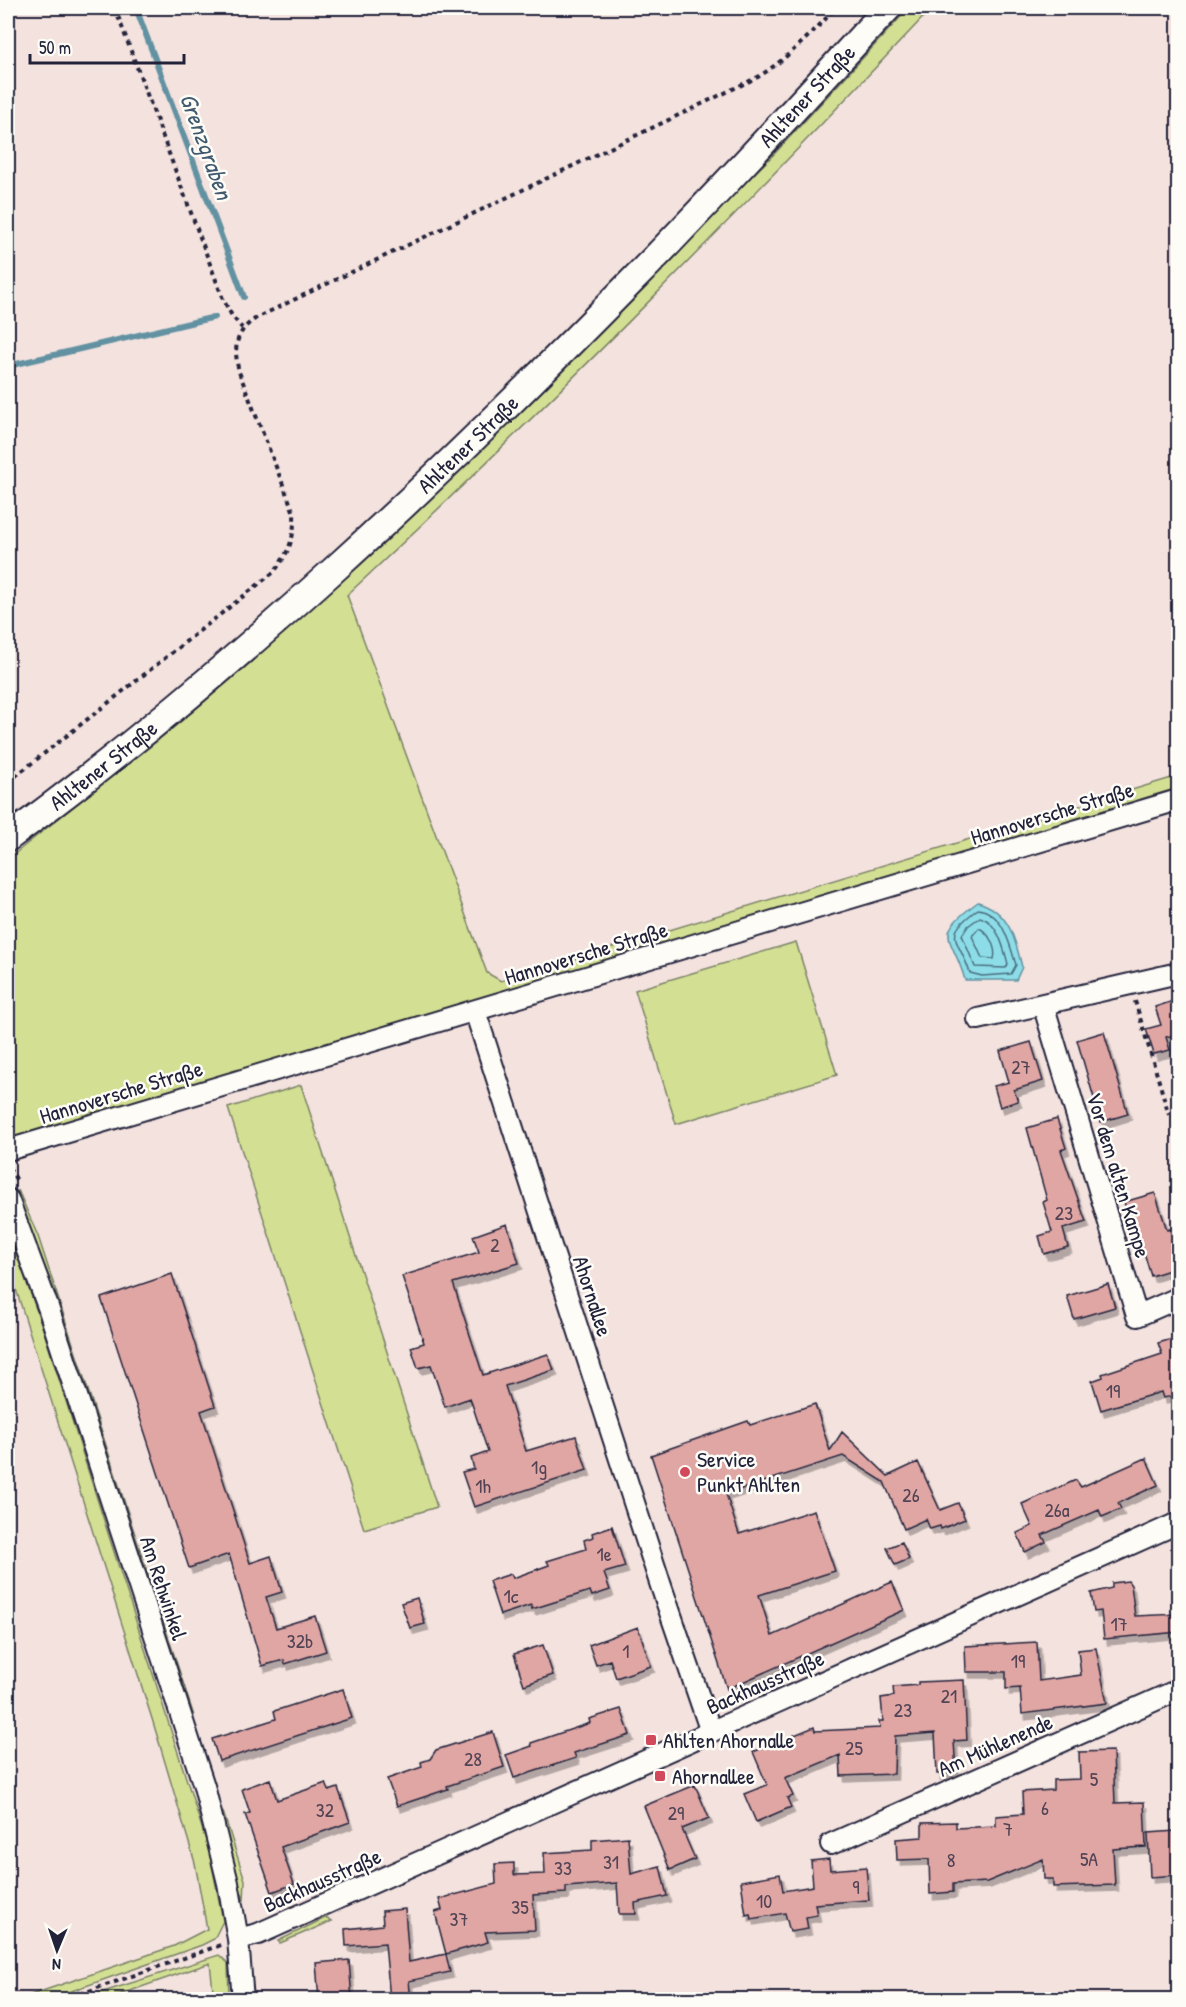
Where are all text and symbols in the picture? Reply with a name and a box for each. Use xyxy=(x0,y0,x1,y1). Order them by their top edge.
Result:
scale bar xyxy=(30,27,184,65)
text: 50 m xyxy=(39,35,71,60)
street label: Ahltener Straße xyxy=(752,38,862,154)
water label: Grenzgraben xyxy=(172,88,242,206)
street label: Ahltener Straße xyxy=(411,388,525,500)
street label: Ahltener Straße xyxy=(43,713,164,817)
street label: Hannoversche Straße xyxy=(967,774,1137,852)
street label: Hannoversche Straße xyxy=(501,914,671,992)
street label: Hannoversche Straße xyxy=(36,1053,206,1131)
house number: 27 xyxy=(1011,1053,1031,1080)
street label: Vor dem alten Kampe xyxy=(1080,1089,1158,1261)
house number: 23 xyxy=(1055,1199,1073,1226)
house number: 2 xyxy=(490,1231,500,1258)
street label: Ahornallee xyxy=(566,1252,620,1340)
house number: 19 xyxy=(1106,1377,1120,1404)
place label: Service Punkt Ahlten xyxy=(697,1444,800,1499)
house number: 1g xyxy=(531,1453,547,1480)
marker: Service Punkt Ahlten xyxy=(678,1465,692,1479)
house number: 1h xyxy=(475,1472,491,1499)
house number: 26 xyxy=(902,1481,920,1508)
house number: 26a xyxy=(1044,1496,1070,1523)
street label: Am Rehwinkel xyxy=(133,1532,195,1644)
house number: 1e xyxy=(596,1540,612,1567)
house number: 1c xyxy=(503,1582,519,1609)
house number: 17 xyxy=(1110,1610,1128,1637)
house number: 32b xyxy=(287,1627,313,1654)
house number: 1 xyxy=(622,1637,630,1664)
street label: Backhausstraße xyxy=(701,1643,829,1721)
house number: 19 xyxy=(1011,1647,1025,1674)
house number: 21 xyxy=(941,1682,957,1709)
house number: 23 xyxy=(894,1696,912,1723)
street label: Am Mühlenende xyxy=(933,1706,1057,1784)
place label: Ahlten Ahornalle xyxy=(663,1725,795,1755)
marker: Ahlten Ahornalle xyxy=(644,1733,658,1747)
house number: 25 xyxy=(845,1734,863,1761)
house number: 28 xyxy=(464,1745,482,1772)
place label: Ahornallee xyxy=(672,1761,755,1791)
house number: 5 xyxy=(1090,1765,1099,1792)
marker: Ahornallee xyxy=(653,1769,667,1783)
house number: 6 xyxy=(1041,1794,1049,1821)
house number: 32 xyxy=(316,1796,335,1823)
house number: 29 xyxy=(668,1799,684,1826)
house number: 7 xyxy=(1003,1815,1013,1842)
street label: Backhausstraße xyxy=(258,1841,386,1919)
house number: 5A xyxy=(1080,1845,1098,1872)
house number: 8 xyxy=(947,1846,955,1873)
house number: 31 xyxy=(603,1848,619,1875)
house number: 33 xyxy=(554,1854,572,1881)
house number: 9 xyxy=(852,1873,860,1900)
house number: 10 xyxy=(756,1887,772,1914)
house number: 35 xyxy=(511,1893,529,1920)
house number: 37 xyxy=(450,1905,469,1932)
north arrow xyxy=(27,1920,87,1980)
text: N xyxy=(51,1954,61,1976)

